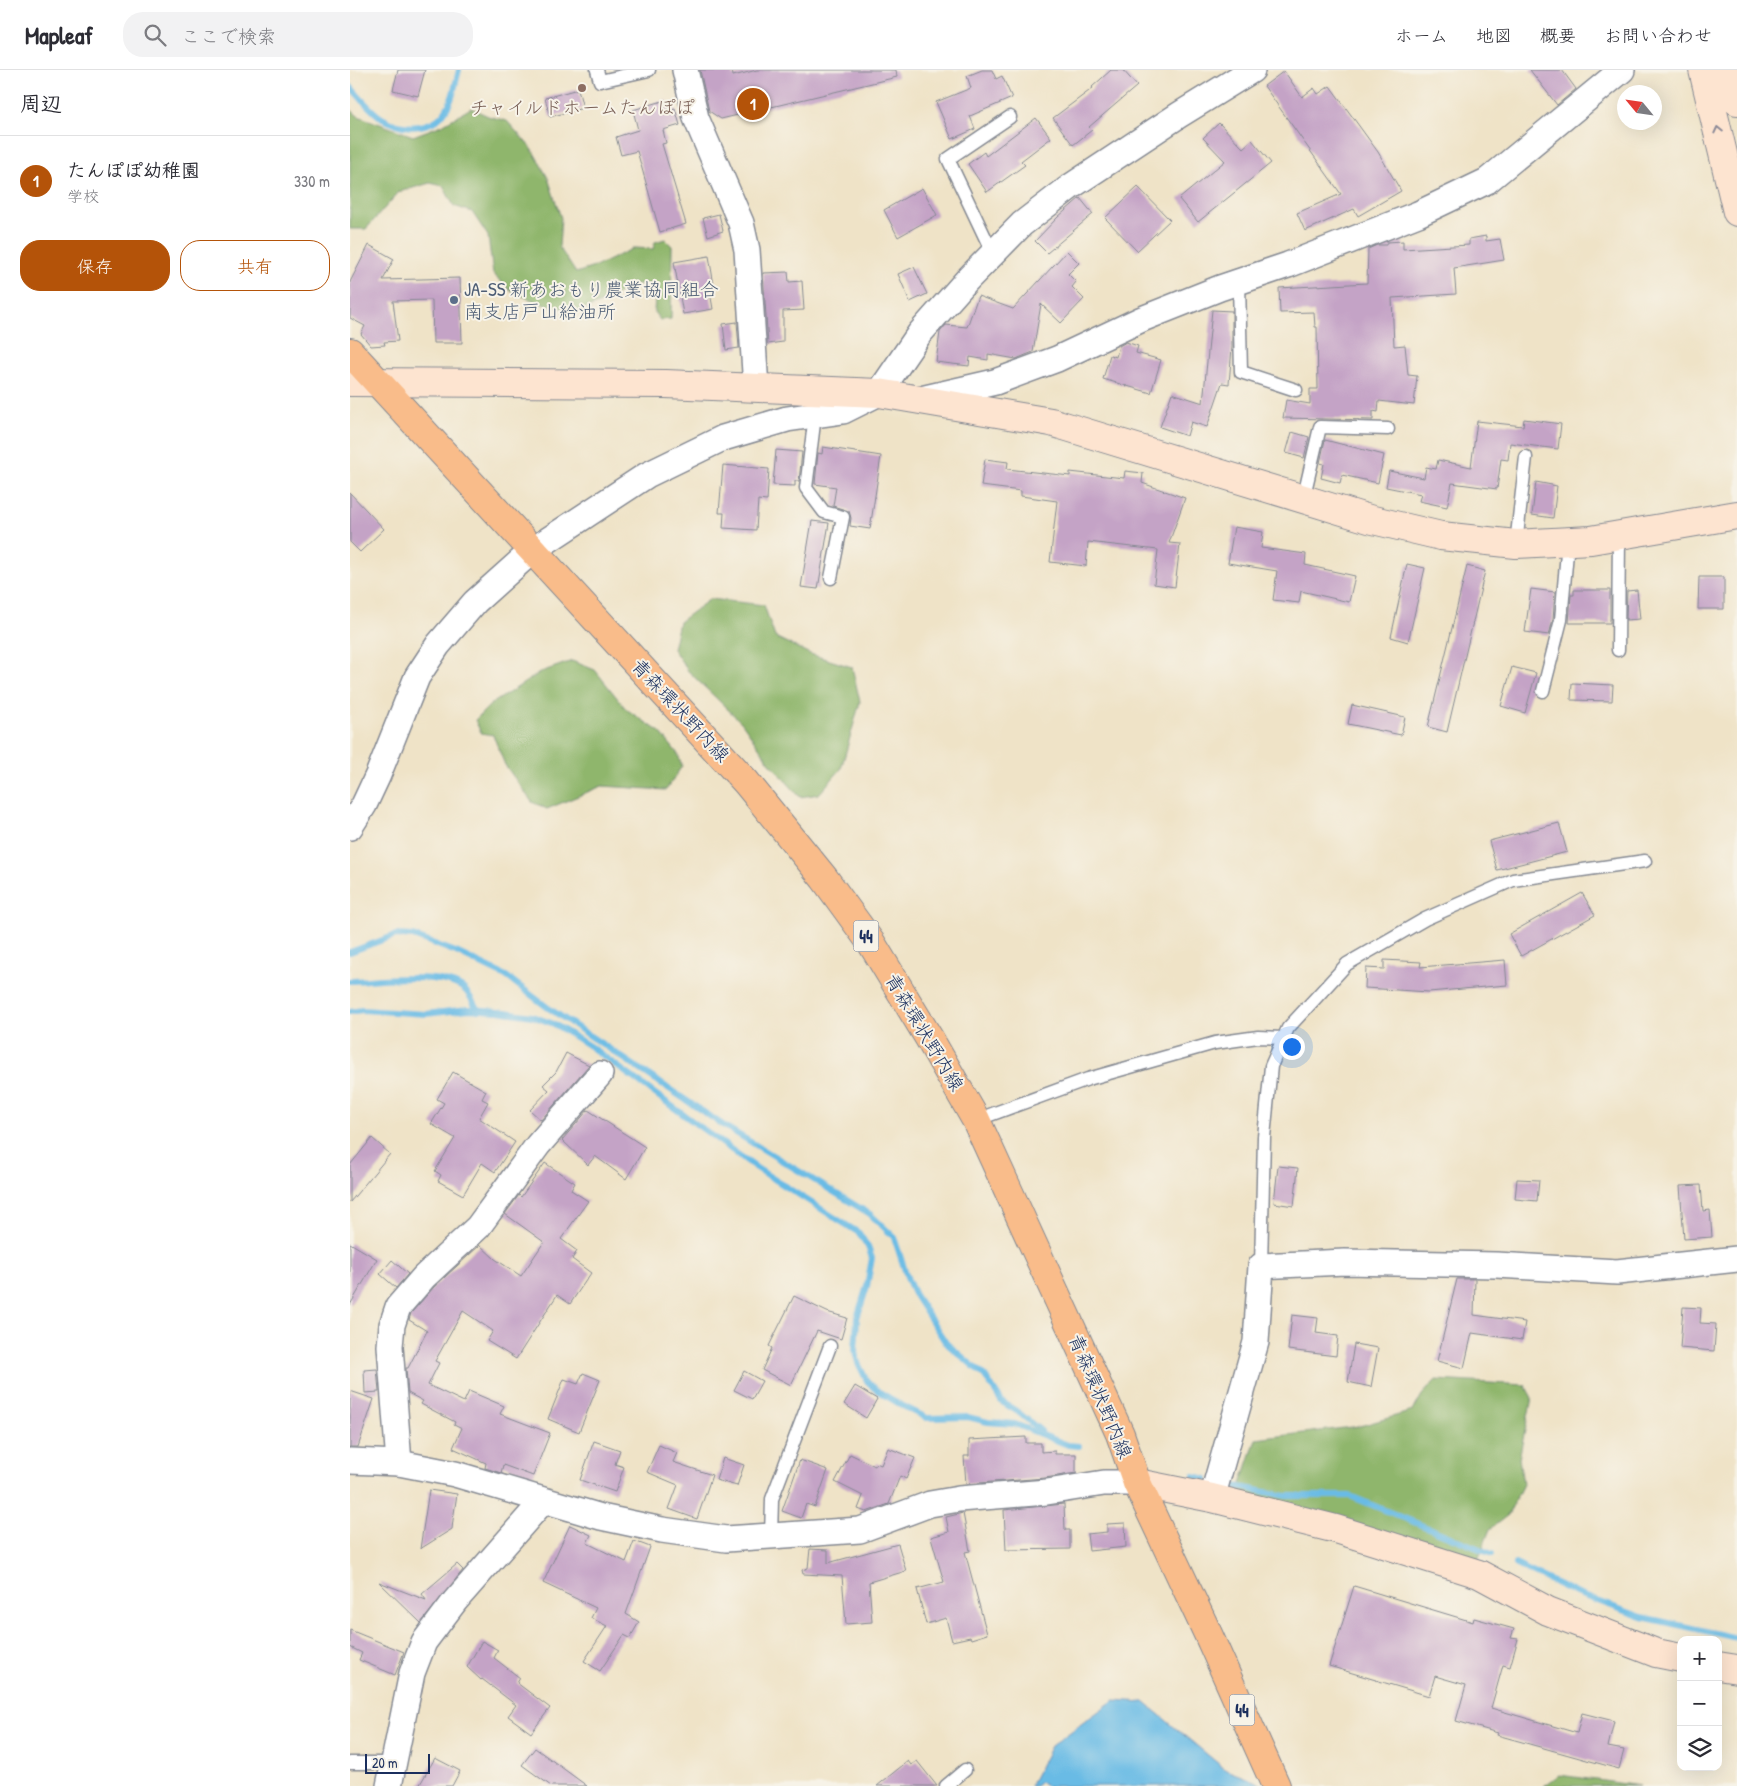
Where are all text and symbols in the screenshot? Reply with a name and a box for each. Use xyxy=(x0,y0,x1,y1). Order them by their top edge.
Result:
search box xyxy=(123,12,473,57)
text: Mapleaf xyxy=(25,19,93,51)
icon: search xyxy=(141,21,169,49)
text: ここで検索 xyxy=(181,23,276,49)
text: ホーム xyxy=(1395,23,1448,48)
text: 地図 xyxy=(1476,23,1512,48)
text: 概要 xyxy=(1540,23,1576,48)
text: お問い合わせ xyxy=(1604,23,1712,48)
marker: チャイルドホームたんぽぽ xyxy=(576,82,588,94)
pin: 1 xyxy=(737,85,769,123)
north arrow xyxy=(1617,85,1662,130)
text: 周辺 xyxy=(20,89,62,118)
place label: チャイルドホームたんぽぽ xyxy=(469,94,695,120)
one-way arrow xyxy=(1713,126,1724,135)
text: たんぽぽ幼稚園 xyxy=(67,157,200,183)
text: 1 xyxy=(33,170,39,192)
text: 330 m xyxy=(294,170,330,192)
text: 学校 xyxy=(67,185,99,207)
button: 保存 xyxy=(20,240,170,291)
button: 共有 xyxy=(180,240,330,291)
place label: JA-SS 新あおもり農業協同組合 南支店戸山給油所 xyxy=(464,276,719,324)
marker: JA-SS 新あおもり農業協同組合 南支店戸山給油所 xyxy=(448,294,460,306)
street label: 青森環状野内線 xyxy=(626,652,736,768)
road number: 44 xyxy=(854,920,878,951)
street label: 青森環状野内線 xyxy=(880,968,970,1096)
your location xyxy=(1279,1034,1305,1060)
street label: 青森環状野内線 xyxy=(1063,1330,1139,1462)
map controls xyxy=(1677,1636,1722,1771)
button: + xyxy=(1677,1636,1722,1681)
button: − xyxy=(1677,1681,1722,1726)
road number: 44 xyxy=(1230,1694,1254,1726)
button: layers xyxy=(1677,1726,1722,1771)
scale bar xyxy=(365,1751,430,1774)
text: 20 m xyxy=(372,1753,398,1772)

